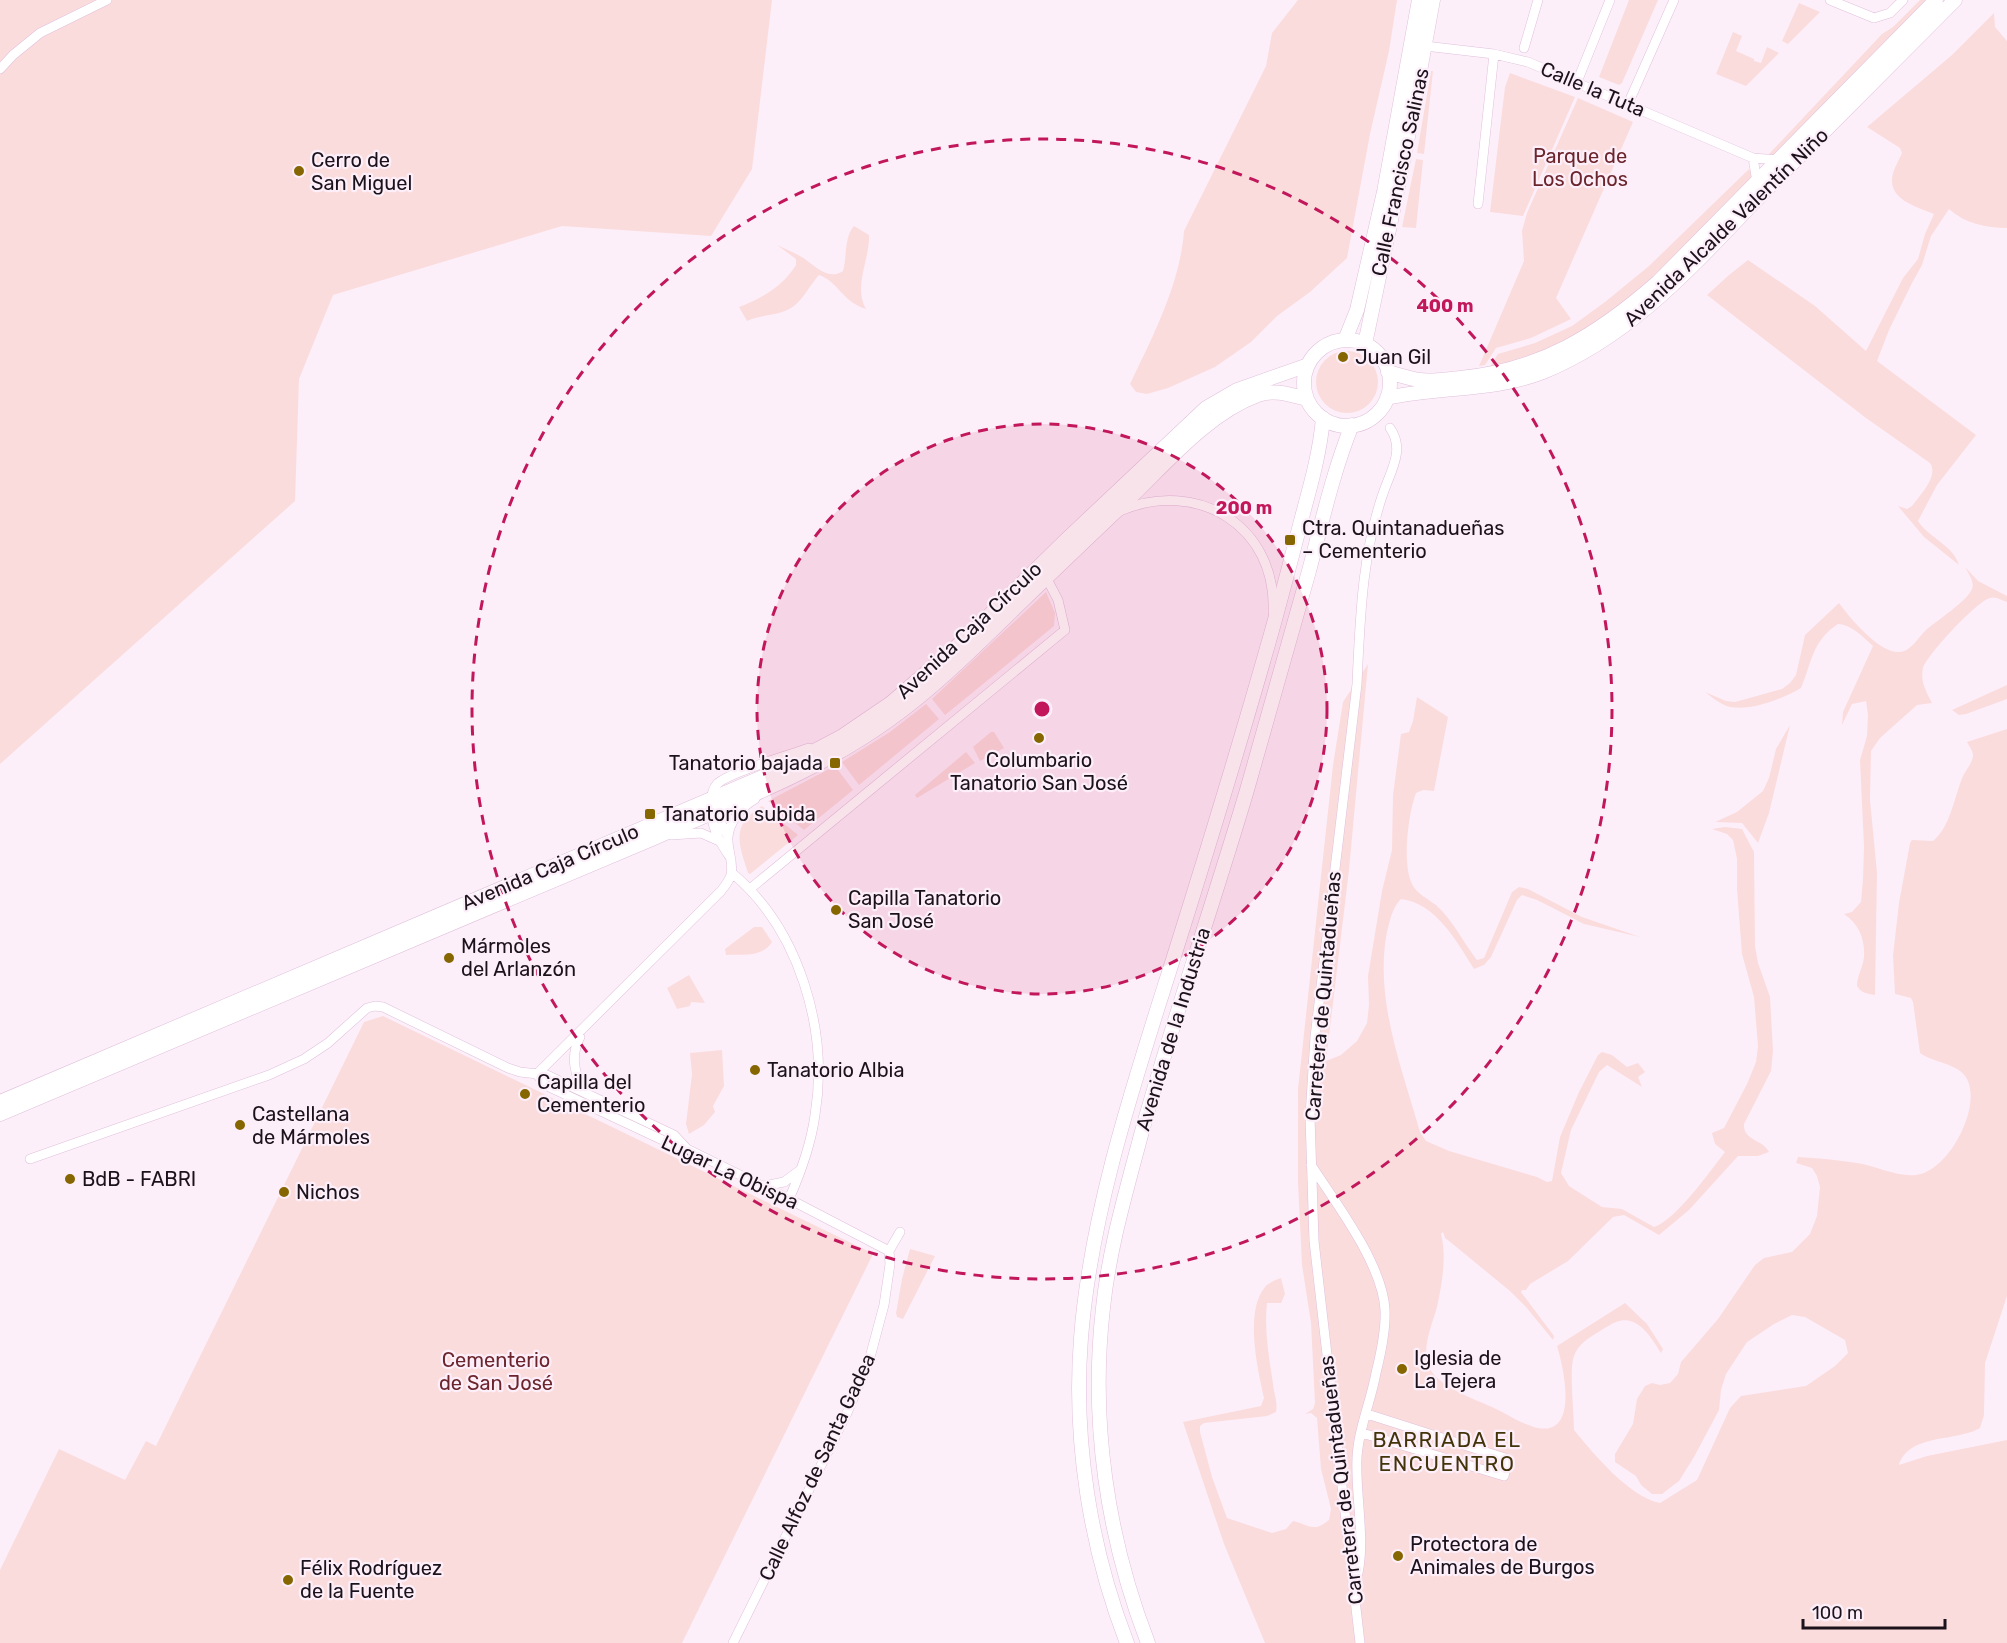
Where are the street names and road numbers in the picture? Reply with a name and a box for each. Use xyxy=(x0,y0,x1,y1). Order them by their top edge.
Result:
street label: Calle la Tuta xyxy=(1537,56,1649,122)
street label: Calle Francisco Salinas xyxy=(1366,66,1434,278)
street label: Avenida Alcalde Valentín Niño xyxy=(1619,123,1833,331)
street label: Avenida Caja Círculo xyxy=(891,556,1047,704)
street label: Avenida Caja Círculo xyxy=(458,819,642,915)
street label: Carretera de Quintadueñas xyxy=(1300,870,1346,1122)
street label: Avenida de la Industria xyxy=(1131,924,1215,1134)
street label: Lugar La Obispa xyxy=(658,1130,802,1214)
street label: Calle Alfoz de Santa Gadea xyxy=(754,1350,880,1584)
street label: Carretera de Quintadueñas xyxy=(1314,1354,1368,1606)

